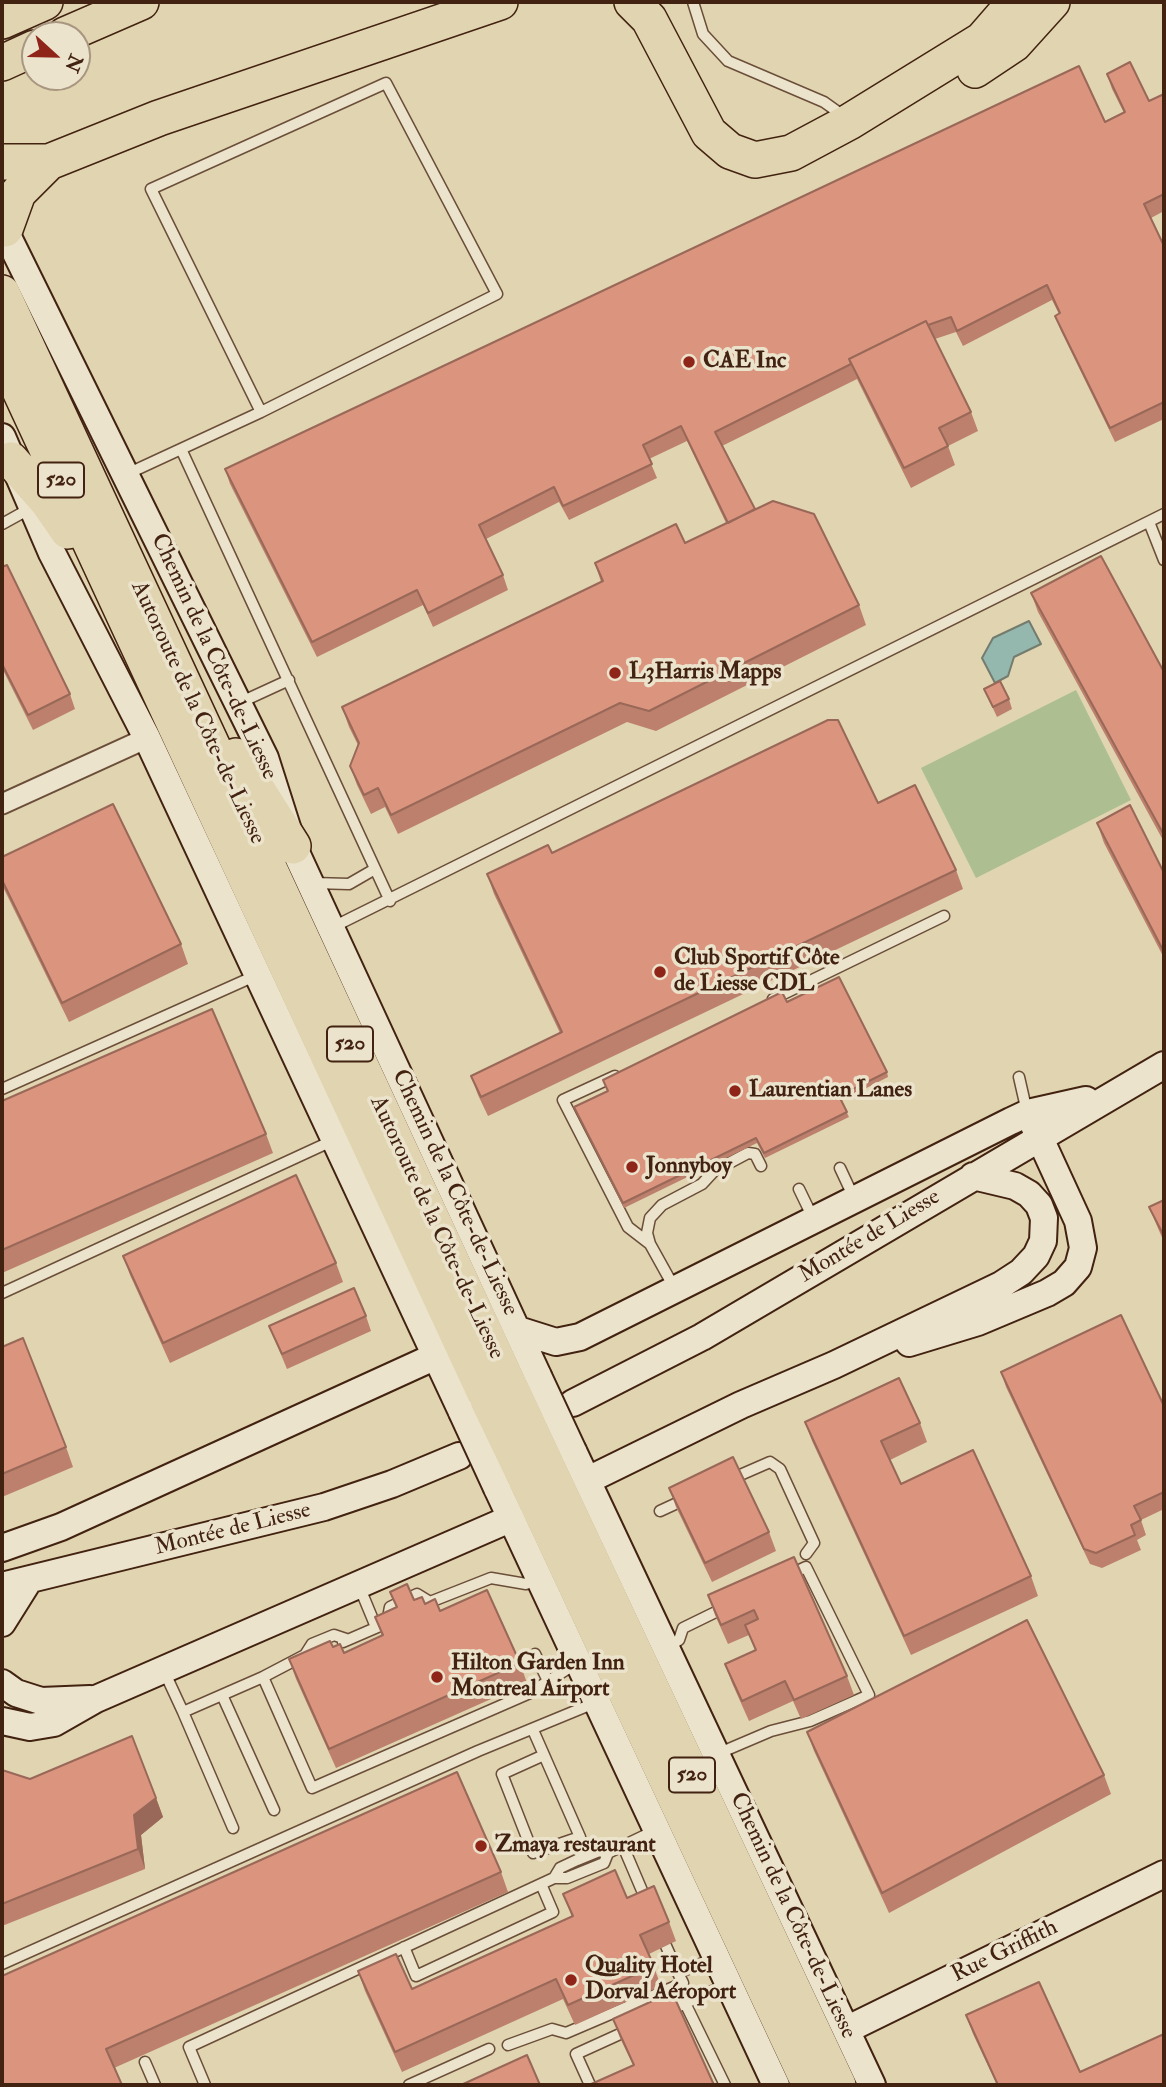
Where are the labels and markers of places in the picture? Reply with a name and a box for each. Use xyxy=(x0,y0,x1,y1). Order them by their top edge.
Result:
place label: CAE Inc xyxy=(703,348,786,376)
marker: CAE Inc xyxy=(681,354,697,370)
place label: L3Harris Mapps xyxy=(629,659,781,687)
marker: L3Harris Mapps xyxy=(607,665,623,681)
place label: Club Sportif Côte de Liesse CDL xyxy=(674,945,840,999)
marker: Club Sportif Côte de Liesse CDL xyxy=(652,964,668,980)
place label: Laurentian Lanes xyxy=(749,1077,912,1105)
marker: Laurentian Lanes xyxy=(727,1083,743,1099)
place label: Jonnyboy xyxy=(646,1153,732,1181)
marker: Jonnyboy xyxy=(624,1159,640,1175)
place label: Hilton Garden Inn Montreal Airport xyxy=(451,1650,625,1704)
marker: Hilton Garden Inn Montreal Airport xyxy=(429,1669,445,1685)
place label: Zmaya restaurant xyxy=(495,1832,656,1860)
marker: Zmaya restaurant xyxy=(473,1838,489,1854)
place label: Quality Hotel Dorval Aéroport xyxy=(585,1953,736,2007)
marker: Quality Hotel Dorval Aéroport xyxy=(563,1972,579,1988)

